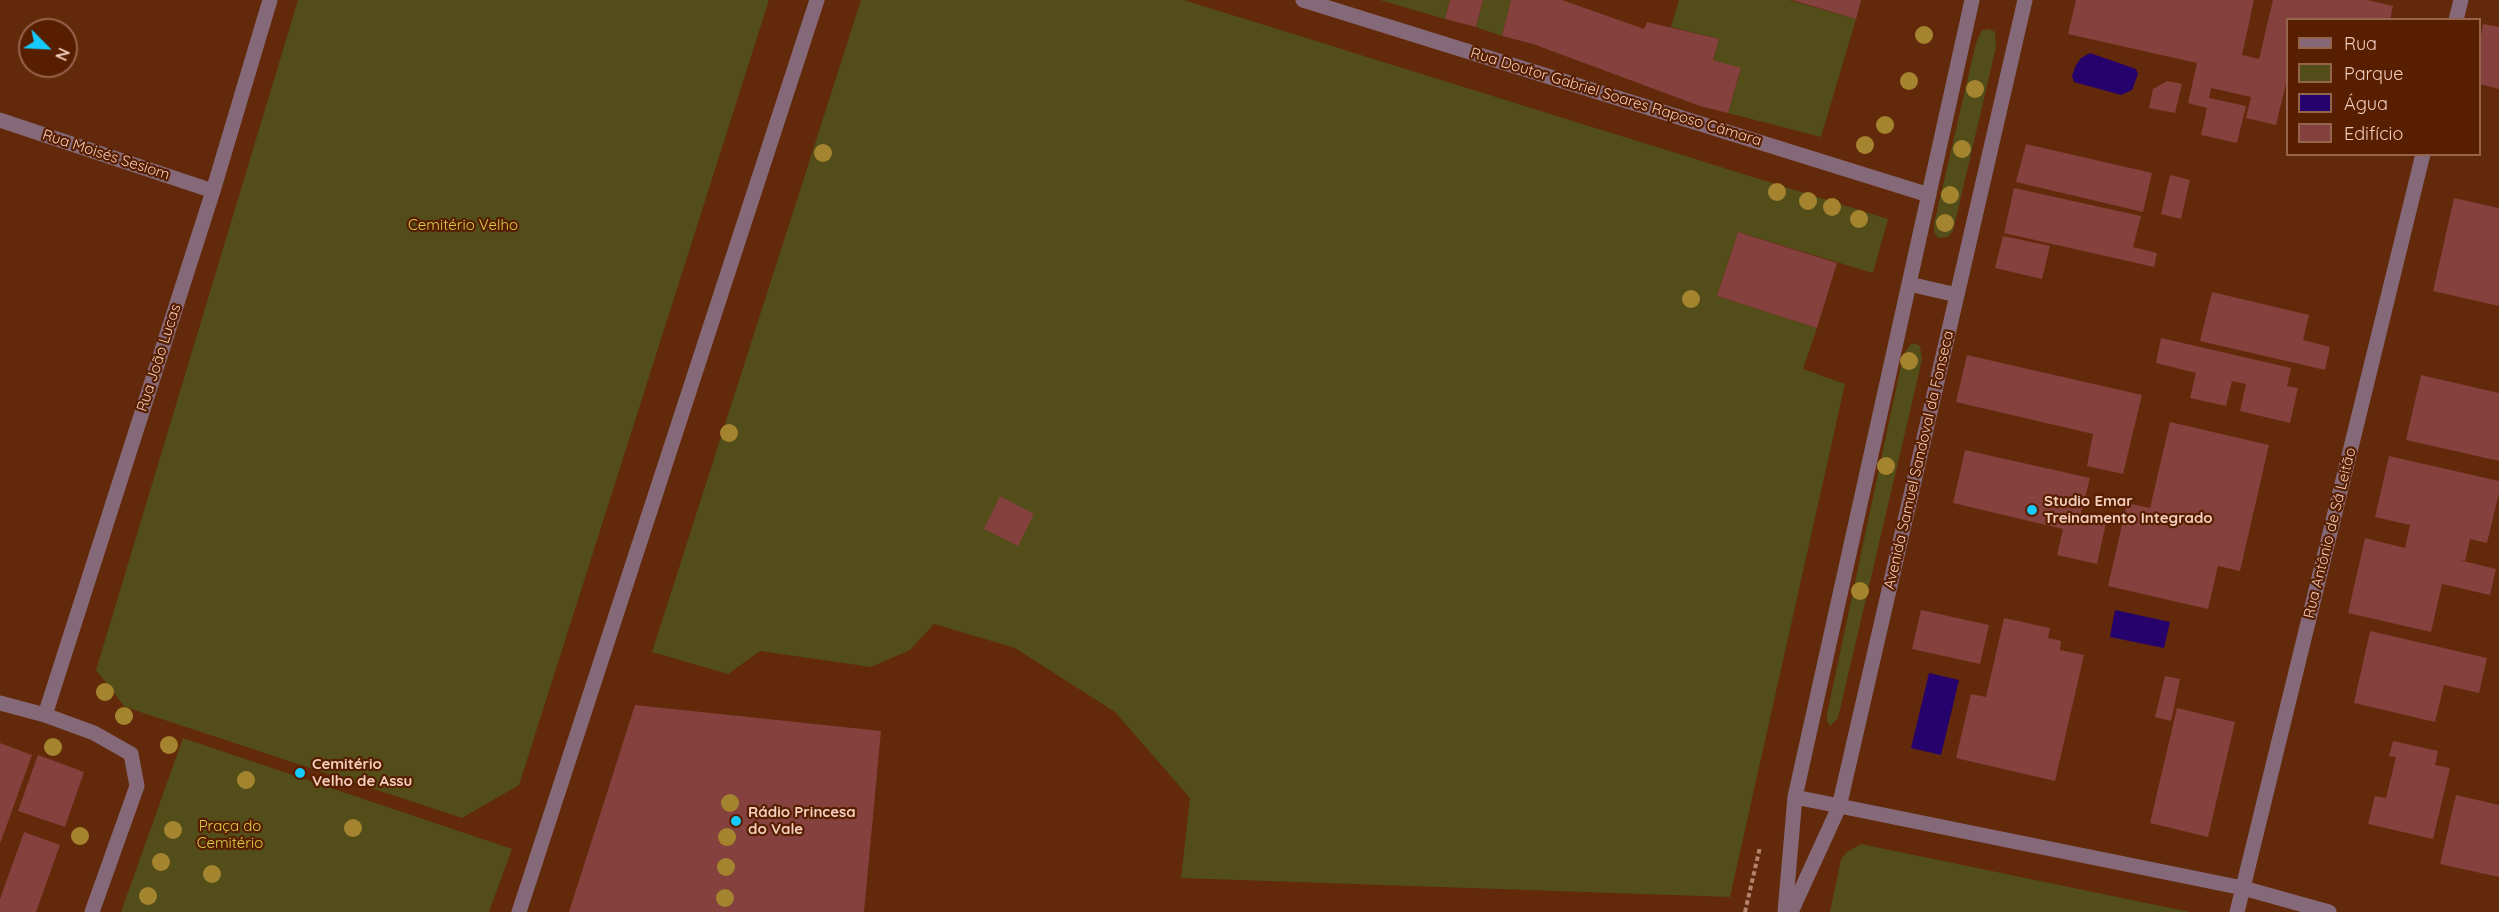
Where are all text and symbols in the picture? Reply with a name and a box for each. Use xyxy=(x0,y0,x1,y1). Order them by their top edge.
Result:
north arrow xyxy=(18,18,78,78)
legend xyxy=(2286,18,2481,156)
text: Rua xyxy=(2344,32,2377,55)
street label: Rua Doutor Gabriel Soares Raposo Câmara xyxy=(1468,44,1764,150)
text: N xyxy=(51,45,74,64)
text: Parque xyxy=(2344,62,2403,85)
text: Água xyxy=(2344,92,2388,115)
text: Edifício xyxy=(2344,122,2403,145)
street label: Rua Moisés Sesiom xyxy=(40,126,172,184)
park label: Cemitério Velho xyxy=(408,216,518,234)
street label: Rua João Lucas xyxy=(133,302,185,414)
street label: Avenida Samuel Sandoval da Fonseca xyxy=(1880,329,1958,591)
street label: Rua Antônio de Sá Leitão xyxy=(2300,446,2360,620)
place label: Studio Emar Treinamento Integrado xyxy=(2044,492,2213,527)
marker: Studio Emar Treinamento Integrado xyxy=(2025,503,2039,517)
place label: Cemitério Velho de Assu xyxy=(312,755,412,790)
marker: Cemitério Velho de Assu xyxy=(293,766,307,780)
place label: Rádio Princesa do Vale xyxy=(748,803,856,838)
marker: Rádio Princesa do Vale xyxy=(729,814,743,828)
park label: Praça do Cemitério xyxy=(197,817,263,852)

